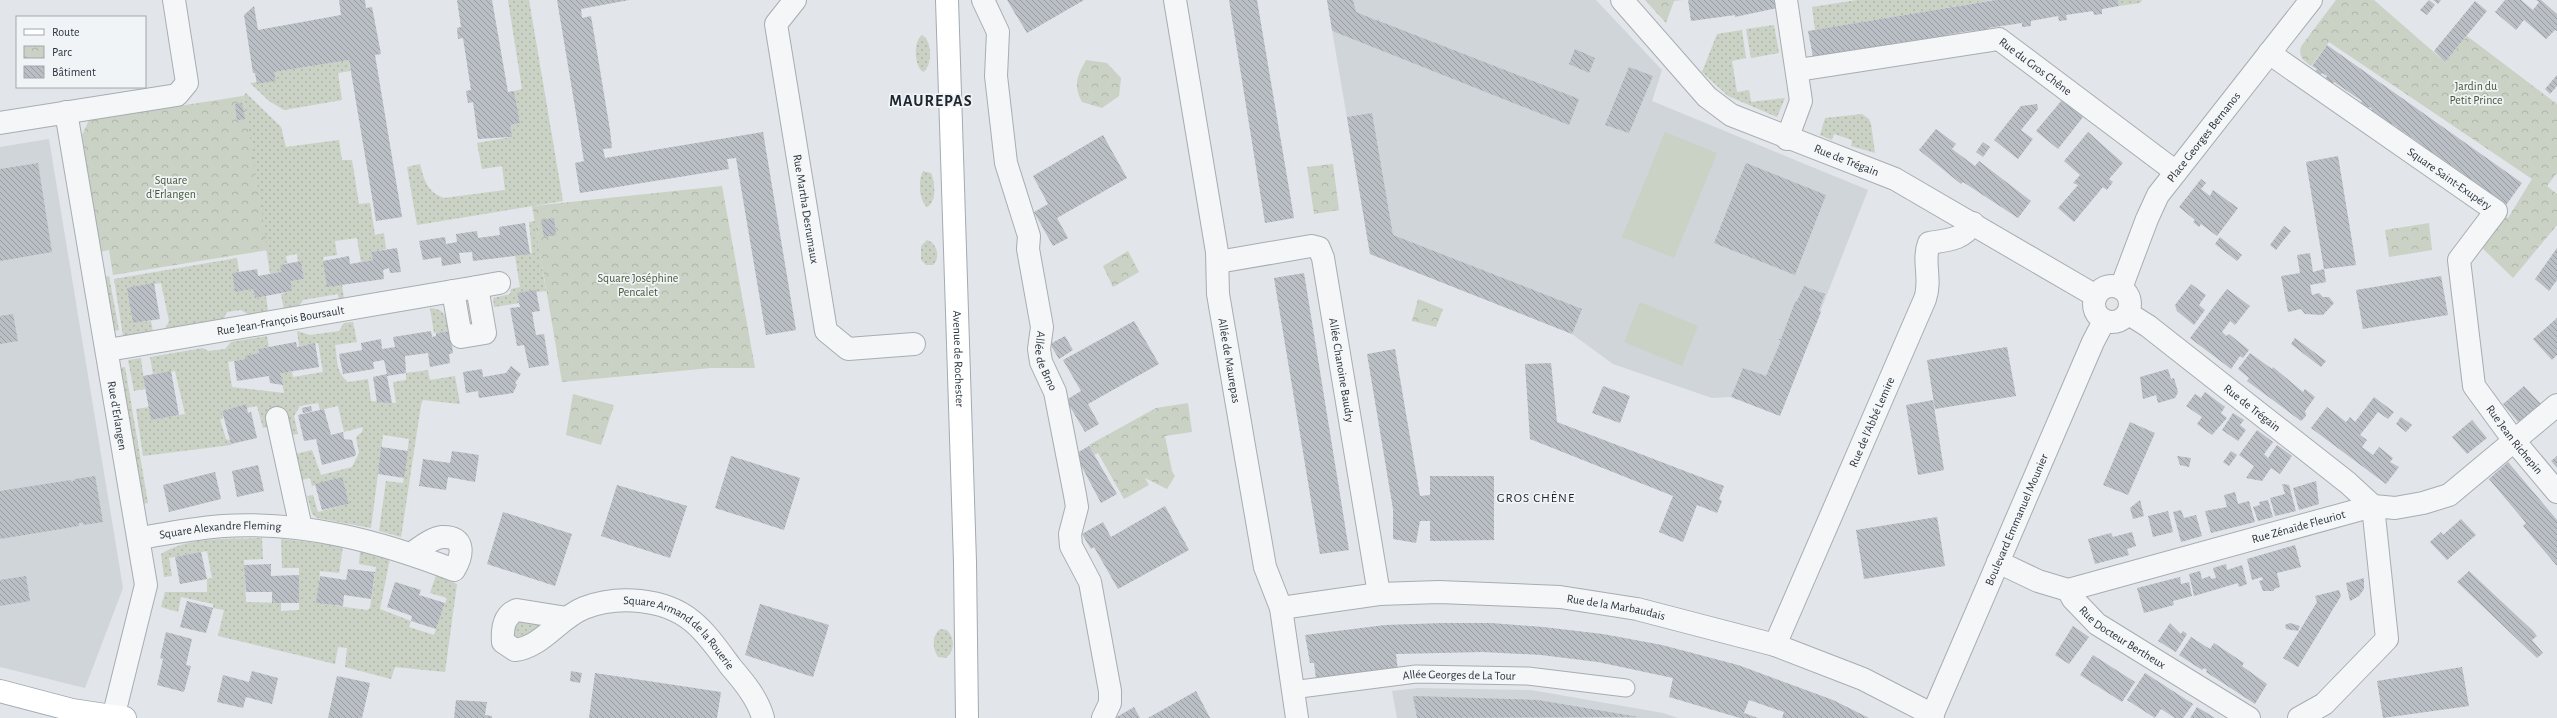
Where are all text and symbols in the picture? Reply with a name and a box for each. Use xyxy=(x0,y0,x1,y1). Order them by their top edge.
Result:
legend xyxy=(16,16,146,88)
text: Route xyxy=(52,26,79,38)
street label: Rue du Gros Chêne xyxy=(1997,35,2074,97)
text: Parc xyxy=(52,46,72,58)
text: Bâtiment xyxy=(52,66,96,78)
park label: Jardin du Petit Prince xyxy=(2449,80,2503,106)
street label: Place Georges Bernanos xyxy=(2165,90,2243,184)
district label: MAUREPAS xyxy=(889,93,973,109)
street label: Rue de Trégain xyxy=(1812,142,1881,178)
street label: Square Saint-Exupéry xyxy=(2405,145,2494,213)
street label: Rue Martha Desrumaux xyxy=(791,153,821,264)
park label: Square d'Erlangen xyxy=(146,174,196,200)
park label: Square Joséphine Pencalet xyxy=(598,272,678,298)
street label: Rue Jean-François Boursault xyxy=(216,304,345,337)
street label: Avenue de Rochester xyxy=(951,310,966,408)
street label: Allée de Maurepas xyxy=(1216,317,1243,404)
street label: Allée Chanoine Baudry xyxy=(1327,317,1356,424)
street label: Allée de Brno xyxy=(1033,330,1060,393)
street label: Rue de l'Abbé Lemire xyxy=(1847,375,1896,469)
street label: Rue d'Erlangen xyxy=(106,380,129,451)
street label: Rue de Trégain xyxy=(2222,382,2283,434)
street label: Rue Jean Richepin xyxy=(2484,403,2545,476)
street label: Boulevard Emmanuel Mounier xyxy=(1983,452,2050,587)
district label: GROS CHÊNE xyxy=(1497,491,1575,505)
street label: Rue Zénaïde Fleuriot xyxy=(2250,508,2347,545)
street label: Square Alexandre Fleming xyxy=(158,519,282,541)
street label: Rue de la Marbaudais xyxy=(1566,592,1666,622)
street label: Square Armand de la Rouerie xyxy=(623,594,737,672)
street label: Rue Docteur Bertheux xyxy=(2077,603,2168,671)
street label: Allée Georges de La Tour xyxy=(1402,668,1516,682)

